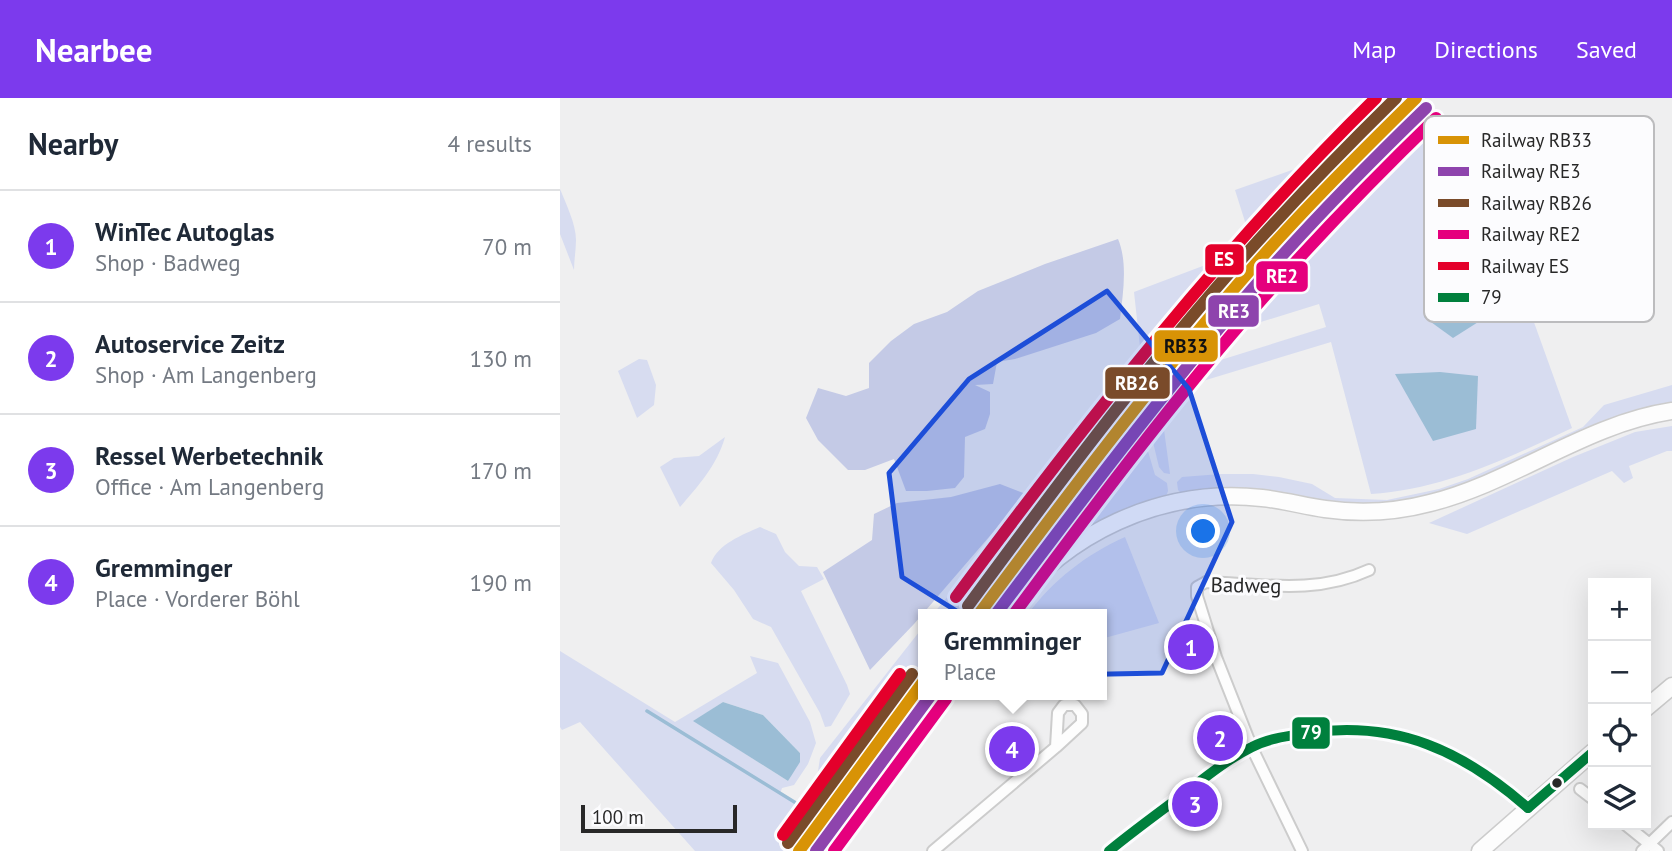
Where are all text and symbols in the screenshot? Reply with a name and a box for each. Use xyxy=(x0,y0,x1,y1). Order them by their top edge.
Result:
text: Nearbee xyxy=(35,28,152,71)
text: Map xyxy=(1352,34,1396,65)
text: Directions xyxy=(1434,34,1538,65)
text: Saved xyxy=(1576,34,1637,65)
legend xyxy=(1424,116,1654,322)
text: Nearby xyxy=(28,124,118,163)
text: Railway RB33 xyxy=(1481,128,1592,152)
text: 4 results xyxy=(448,129,532,158)
text: Railway RE3 xyxy=(1481,159,1581,183)
text: Railway RB26 xyxy=(1481,191,1592,215)
text: WinTec Autoglas xyxy=(95,215,274,248)
text: Railway RE2 xyxy=(1481,222,1581,246)
text: 1 xyxy=(44,232,58,261)
text: 70 m xyxy=(482,232,532,261)
line badge: ES xyxy=(1204,243,1245,276)
text: ES xyxy=(1214,247,1234,271)
text: Shop · Badweg xyxy=(95,248,241,277)
text: Railway ES xyxy=(1481,254,1569,278)
line badge: RE2 xyxy=(1255,260,1309,293)
text: RE2 xyxy=(1266,264,1298,288)
text: 79 xyxy=(1481,285,1502,309)
line badge: RE3 xyxy=(1207,294,1260,328)
text: RE3 xyxy=(1218,299,1250,323)
text: Autoservice Zeitz xyxy=(95,327,285,360)
line badge: RB33 xyxy=(1153,329,1219,363)
text: RB33 xyxy=(1164,334,1208,358)
text: 2 xyxy=(44,344,58,373)
text: 130 m xyxy=(470,344,532,373)
text: Shop · Am Langenberg xyxy=(95,360,317,389)
line badge: RB26 xyxy=(1104,366,1171,400)
text: RB26 xyxy=(1115,371,1159,395)
text: Ressel Werbetechnik xyxy=(95,439,323,472)
text: 3 xyxy=(44,456,58,485)
text: 170 m xyxy=(470,456,532,485)
text: Office · Am Langenberg xyxy=(95,472,324,501)
your location xyxy=(1186,514,1220,548)
text: Gremminger xyxy=(95,551,232,584)
text: 4 xyxy=(44,568,58,597)
text: 190 m xyxy=(470,568,532,597)
street label: Badweg xyxy=(1210,571,1282,599)
map controls xyxy=(1588,578,1651,830)
button: + xyxy=(1588,578,1651,641)
text: Place · Vorderer Böhl xyxy=(95,584,300,613)
popup xyxy=(918,609,1107,700)
pin: 1 xyxy=(1168,621,1214,673)
text: Gremminger xyxy=(944,624,1081,657)
button: − xyxy=(1588,641,1651,704)
text: Place xyxy=(944,657,996,686)
button: locate xyxy=(1588,704,1651,767)
pin: 2 xyxy=(1197,712,1243,764)
line badge: 79 xyxy=(1291,716,1331,750)
text: 79 xyxy=(1300,720,1322,744)
pin: 4 xyxy=(989,723,1035,775)
button: layers xyxy=(1588,767,1651,830)
unlabelled marker xyxy=(1550,776,1564,790)
pin: 3 xyxy=(1172,778,1218,830)
scale bar xyxy=(581,802,737,834)
text: 100 m xyxy=(592,805,644,829)

